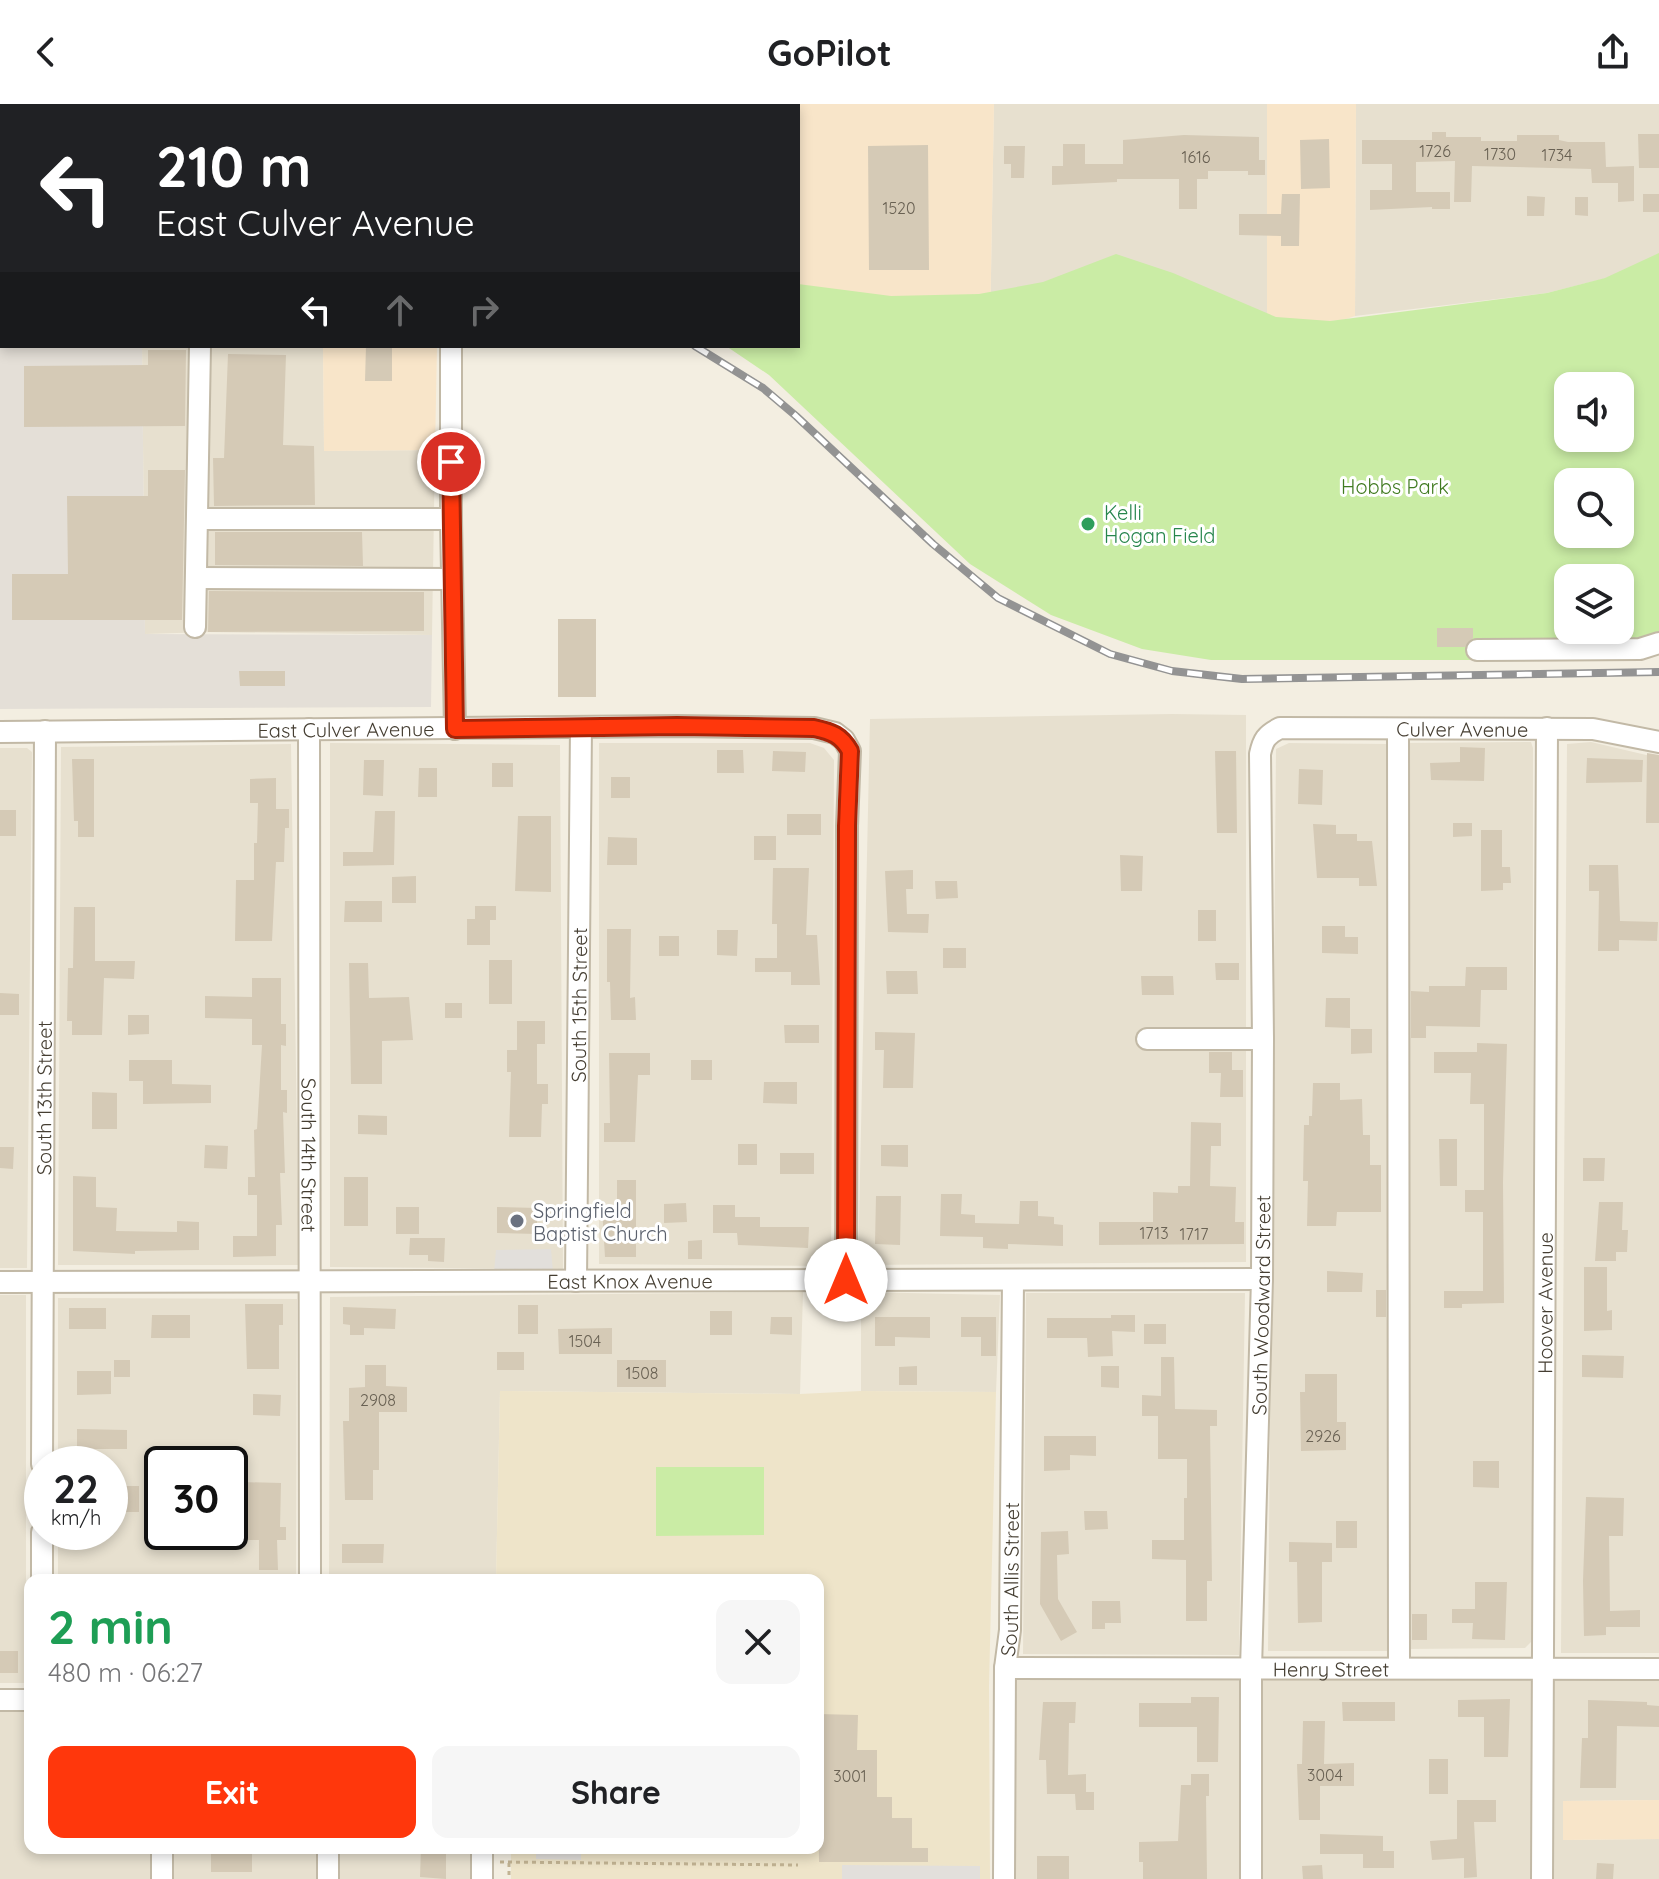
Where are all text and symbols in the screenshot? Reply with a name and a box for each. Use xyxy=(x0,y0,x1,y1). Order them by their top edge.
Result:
icon: back xyxy=(24,30,68,74)
text: GoPilot xyxy=(767,30,892,75)
icon: share xyxy=(1591,30,1635,74)
text: 210 m xyxy=(156,131,311,201)
icon: left xyxy=(24,136,128,240)
house number: 1726 xyxy=(1419,141,1451,161)
house number: 1730 xyxy=(1484,144,1516,164)
house number: 1734 xyxy=(1542,145,1572,165)
house number: 1616 xyxy=(1182,147,1211,167)
house number: 1520 xyxy=(882,198,916,218)
text: East Culver Avenue xyxy=(156,200,475,245)
icon: left xyxy=(294,288,338,332)
icon: ahead xyxy=(378,288,422,332)
icon: right xyxy=(462,288,506,332)
map controls xyxy=(1554,372,1634,644)
button: sound xyxy=(1554,372,1634,452)
pin xyxy=(417,428,485,496)
icon: arrive xyxy=(429,440,473,484)
button: search xyxy=(1554,468,1634,548)
park label: Hobbs Park xyxy=(1341,474,1449,499)
place label: Kelli Hogan Field xyxy=(1104,500,1215,548)
marker: Kelli Hogan Field xyxy=(1079,515,1097,533)
button: layers xyxy=(1554,564,1634,644)
street label: East Culver Avenue xyxy=(257,716,435,742)
street label: Culver Avenue xyxy=(1396,716,1528,741)
street label: South 15th Street xyxy=(565,927,592,1083)
street label: South 13th Street xyxy=(31,1020,56,1175)
street label: South 14th Street xyxy=(297,1078,322,1232)
street label: South Woodward Street xyxy=(1246,1195,1275,1416)
place label: Springfield Baptist Church xyxy=(533,1198,668,1246)
marker: Springfield Baptist Church xyxy=(508,1212,526,1230)
house number: 1713 xyxy=(1139,1223,1169,1243)
house number: 1717 xyxy=(1179,1224,1209,1244)
street label: Hoover Avenue xyxy=(1532,1232,1557,1374)
position arrow xyxy=(804,1238,888,1322)
street label: East Knox Avenue xyxy=(547,1268,713,1293)
house number: 1504 xyxy=(569,1331,601,1351)
house number: 1508 xyxy=(626,1363,658,1383)
house number: 2908 xyxy=(360,1390,396,1410)
house number: 2926 xyxy=(1305,1426,1341,1446)
speed limit sign: 30 xyxy=(144,1446,248,1550)
text: 22 xyxy=(53,1463,99,1513)
street label: South Allis Street xyxy=(994,1502,1024,1658)
text: km/h xyxy=(51,1505,101,1530)
text: 2 min xyxy=(48,1596,173,1656)
button: close xyxy=(716,1600,800,1684)
text: 480 m · 06:27 xyxy=(48,1656,203,1689)
street label: Henry Street xyxy=(1273,1656,1390,1681)
button: Exit xyxy=(48,1746,416,1838)
button: Share xyxy=(432,1746,800,1838)
house number: 3004 xyxy=(1307,1765,1343,1785)
house number: 3001 xyxy=(833,1766,867,1786)

